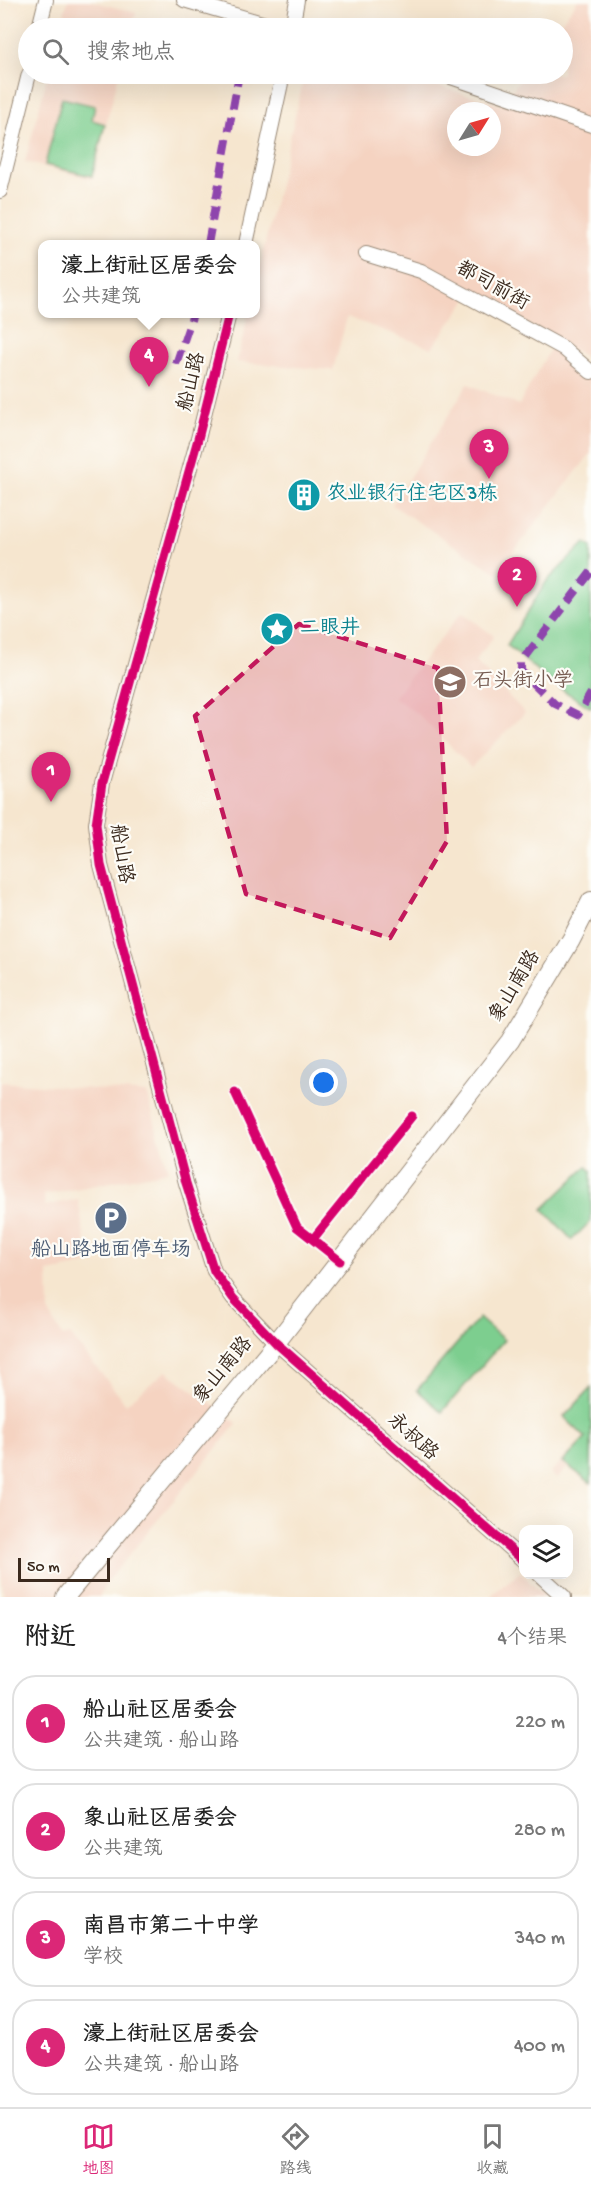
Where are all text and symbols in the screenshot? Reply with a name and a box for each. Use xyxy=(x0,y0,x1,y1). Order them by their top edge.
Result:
search box xyxy=(18,18,573,84)
icon: search xyxy=(39,35,72,68)
text: 搜索地点 xyxy=(87,41,175,67)
north arrow xyxy=(447,102,501,156)
popup xyxy=(38,240,260,318)
text: 濠上街社区居委会 xyxy=(61,255,237,281)
street label: 都司前街 xyxy=(451,256,534,316)
text: 公共建筑 xyxy=(61,287,141,310)
pin: 4 xyxy=(130,338,168,387)
street label: 船山路 xyxy=(173,349,212,414)
pin: 3 xyxy=(470,430,508,479)
building icon: 农业银行住宅区3栋 xyxy=(286,477,322,513)
place label: 农业银行住宅区3栋 xyxy=(327,481,497,507)
pin: 2 xyxy=(498,558,536,607)
place icon: 二眼井 xyxy=(259,611,295,647)
place label: 二眼井 xyxy=(300,616,360,641)
school or university icon: 石头街小学 xyxy=(432,664,468,700)
place label: 石头街小学 xyxy=(473,669,573,694)
pin: 1 xyxy=(32,752,70,802)
street label: 船山路 xyxy=(104,822,138,886)
street label: 象山南路 xyxy=(484,945,547,1027)
your location xyxy=(309,1068,338,1097)
parking icon: 船山路地面停车场 xyxy=(93,1200,129,1236)
place label: 船山路地面停车场 xyxy=(31,1238,191,1263)
street label: 象山南路 xyxy=(188,1331,259,1409)
street label: 永叔路 xyxy=(382,1408,444,1467)
map controls xyxy=(519,1525,573,1579)
button: layers xyxy=(519,1525,573,1579)
scale bar xyxy=(18,1555,110,1582)
text: 50 m xyxy=(27,1559,60,1578)
text: 附近 xyxy=(24,1624,76,1655)
text: 4个结果 xyxy=(498,1628,567,1651)
text: 船山社区居委会 xyxy=(83,1699,237,1725)
text: 1 xyxy=(41,1712,50,1735)
text: 220 m xyxy=(515,1712,565,1735)
text: 公共建筑 · 船山路 xyxy=(83,1731,239,1754)
text: 象山社区居委会 xyxy=(83,1807,237,1833)
text: 2 xyxy=(41,1820,50,1843)
text: 280 m xyxy=(514,1820,565,1843)
text: 公共建筑 xyxy=(83,1839,163,1862)
text: 南昌市第二十中学 xyxy=(83,1915,259,1941)
text: 3 xyxy=(40,1928,51,1951)
text: 340 m xyxy=(515,1928,565,1951)
text: 学校 xyxy=(83,1947,123,1970)
text: 濠上街社区居委会 xyxy=(83,2023,259,2049)
text: 4 xyxy=(41,2036,50,2059)
text: 400 m xyxy=(514,2036,565,2059)
text: 公共建筑 · 船山路 xyxy=(83,2055,239,2078)
tab: 地图 xyxy=(82,2120,115,2180)
tab: 路线 xyxy=(279,2120,312,2180)
tab: 收藏 xyxy=(476,2120,509,2180)

